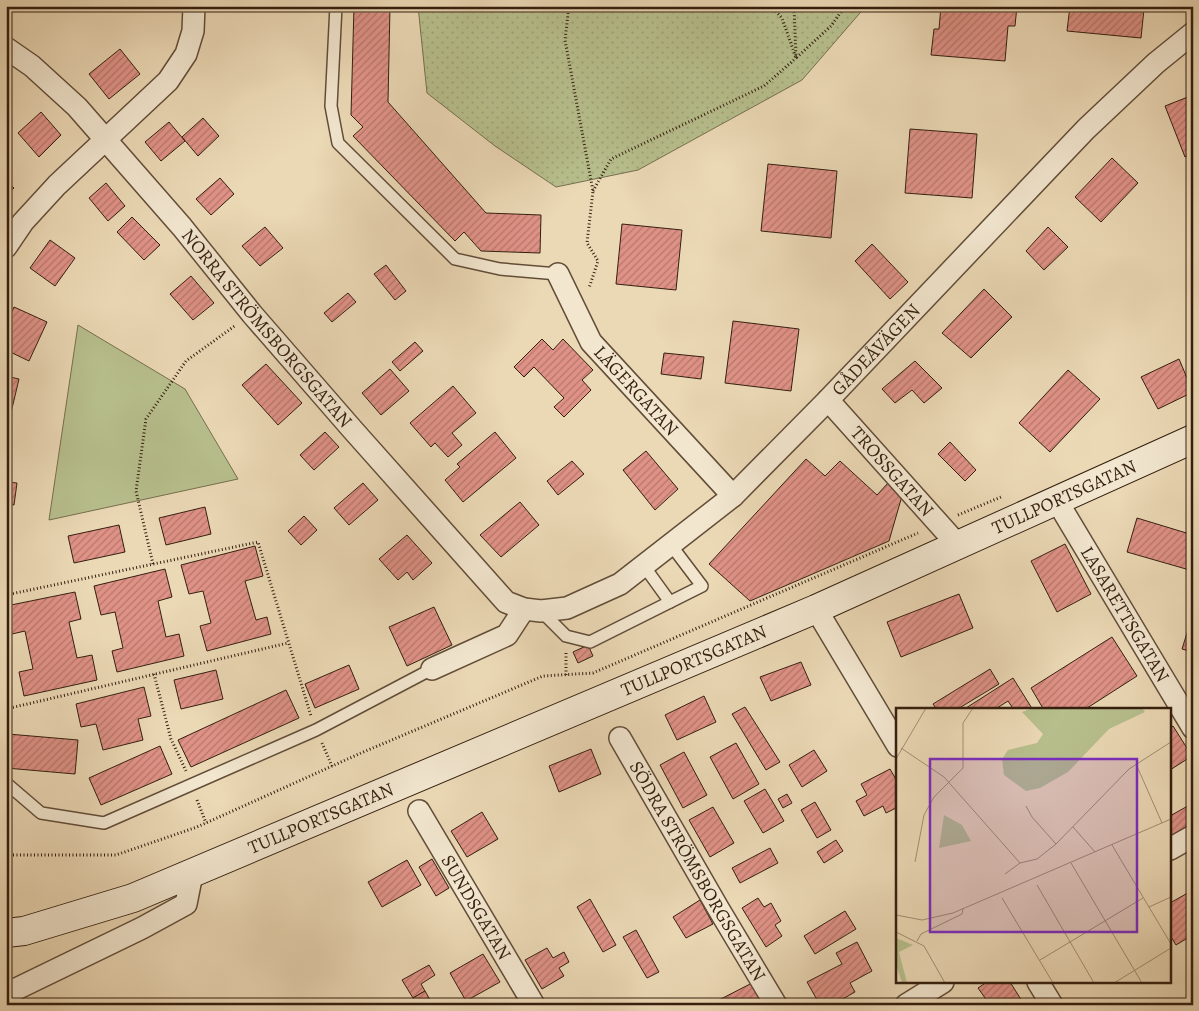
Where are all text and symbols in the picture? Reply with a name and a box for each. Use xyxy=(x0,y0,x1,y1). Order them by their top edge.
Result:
street label: NORRA STRÖMSBORGSGATAN xyxy=(175,223,358,434)
street label: GÅDEÅVÄGEN xyxy=(826,298,926,401)
street label: LÄGERGATAN xyxy=(588,340,685,442)
street label: TROSSGATAN xyxy=(845,421,940,523)
street label: TULLPORTSGATAN xyxy=(988,453,1141,541)
street label: LASARETTSGATAN xyxy=(1074,541,1176,687)
street label: TULLPORTSGATAN xyxy=(617,618,771,703)
inset map xyxy=(896,708,1172,984)
street label: SÖDRA STRÖMSBORGSGATAN xyxy=(623,756,772,986)
street label: TULLPORTSGATAN xyxy=(244,776,398,861)
street label: SUNDSGATAN xyxy=(435,850,518,965)

